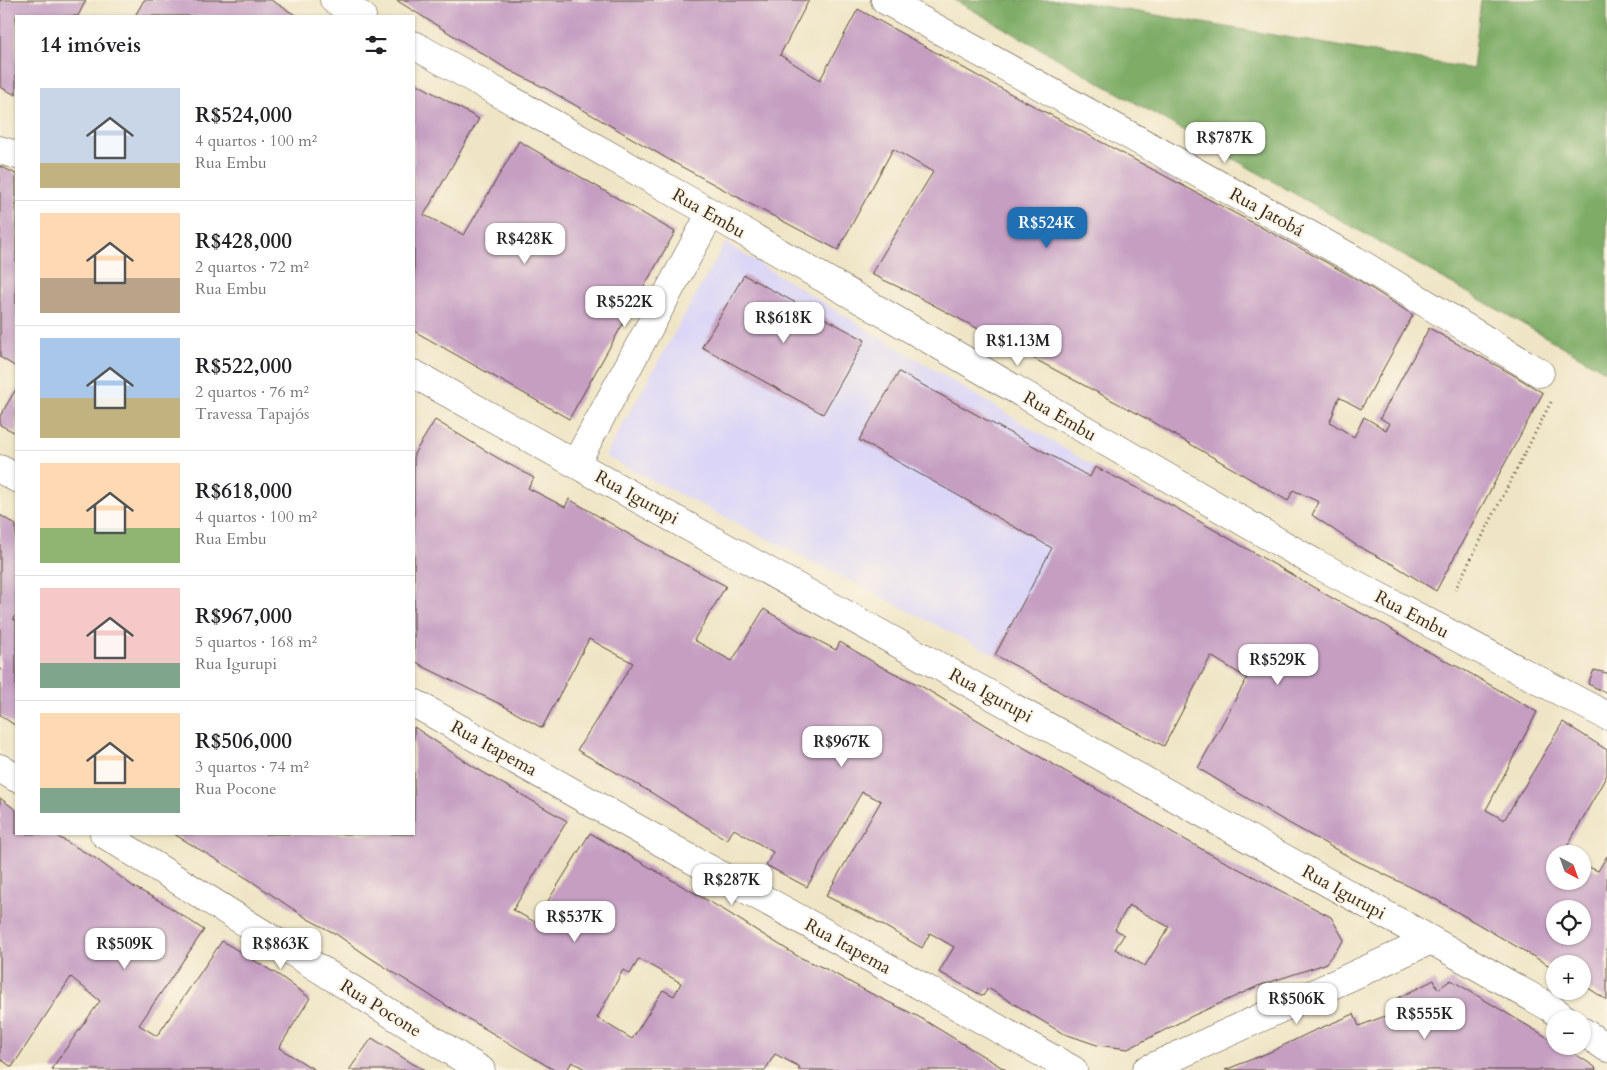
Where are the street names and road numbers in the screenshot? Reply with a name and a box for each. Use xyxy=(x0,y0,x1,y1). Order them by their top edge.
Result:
street label: Rua Embu xyxy=(667,182,750,245)
street label: Rua Jatobá xyxy=(1225,182,1309,243)
street label: Rua Embu xyxy=(1018,385,1101,448)
street label: Rua Igurupi xyxy=(590,464,683,531)
street label: Rua Embu xyxy=(1370,584,1453,645)
street label: Rua Igurupi xyxy=(944,662,1037,729)
street label: Rua Itapema xyxy=(446,714,542,783)
street label: Rua Igurupi xyxy=(1297,859,1390,926)
street label: Rua Itapema xyxy=(800,912,896,981)
street label: Rua Pocone xyxy=(335,974,426,1043)

